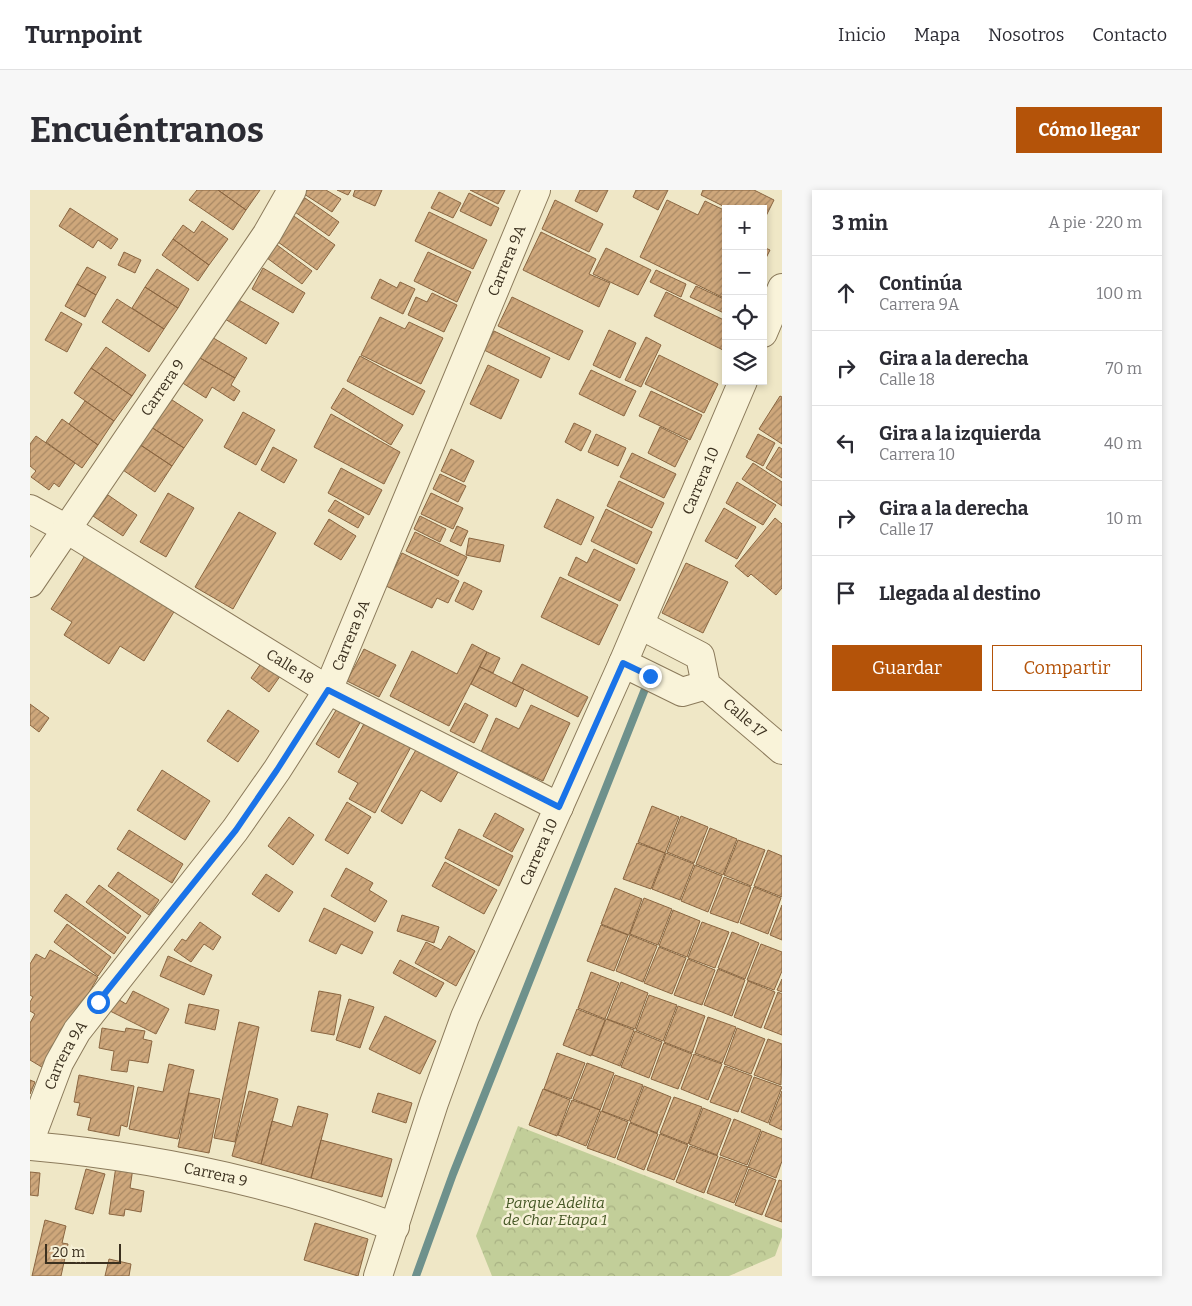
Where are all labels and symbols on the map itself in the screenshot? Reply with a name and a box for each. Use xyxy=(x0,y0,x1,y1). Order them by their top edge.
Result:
street label: Carrera 9A xyxy=(484,222,530,299)
street label: Carrera 9 xyxy=(137,356,188,420)
street label: Carrera 10 xyxy=(678,444,723,517)
street label: Carrera 9A xyxy=(328,597,374,674)
street label: Calle 18 xyxy=(263,645,317,688)
route end xyxy=(639,665,662,688)
street label: Calle 17 xyxy=(719,695,770,742)
street label: Carrera 10 xyxy=(516,816,561,888)
route start xyxy=(87,991,110,1014)
street label: Carrera 9A xyxy=(41,1017,91,1092)
street label: Carrera 9 xyxy=(182,1159,249,1190)
park label: Parque Adelita de Char Etapa 1 xyxy=(503,1194,607,1229)
scale bar xyxy=(45,1241,121,1264)

